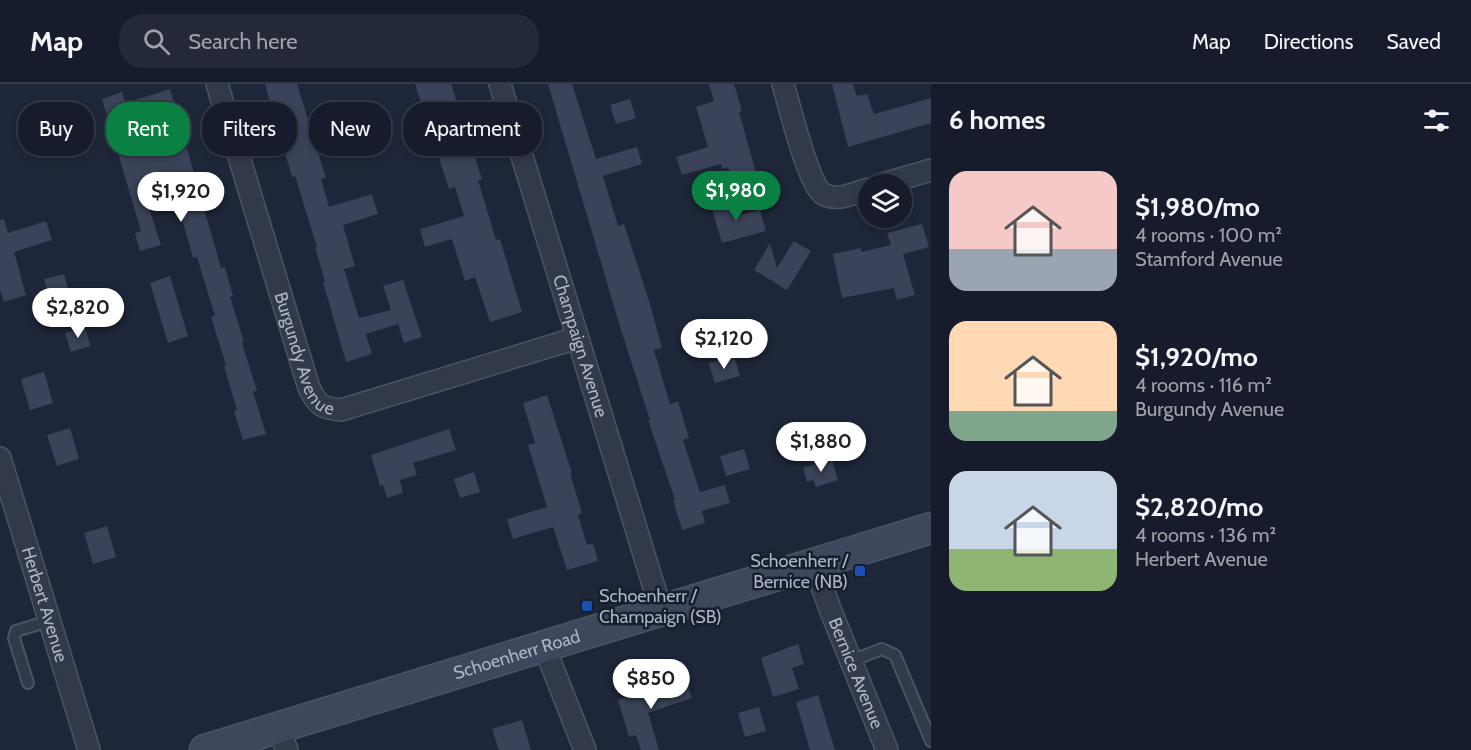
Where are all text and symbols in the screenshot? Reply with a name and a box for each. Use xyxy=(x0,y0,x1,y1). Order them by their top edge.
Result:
search box xyxy=(119,14,539,68)
text: Map xyxy=(30,24,83,58)
icon: search xyxy=(140,25,173,58)
text: Search here xyxy=(188,28,297,55)
text: Map xyxy=(1192,29,1231,54)
text: Directions xyxy=(1264,29,1353,54)
text: Saved xyxy=(1386,29,1441,54)
chip: Buy xyxy=(18,102,94,156)
chip: Rent xyxy=(106,102,190,156)
chip: Filters xyxy=(202,102,297,156)
chip: New xyxy=(309,102,391,156)
chip: Apartment xyxy=(403,102,542,156)
text: 6 homes xyxy=(949,104,1046,136)
icon: filters xyxy=(1420,104,1453,137)
pin: $1,980 xyxy=(687,171,785,222)
pin: $1,920 xyxy=(132,172,230,223)
map controls xyxy=(858,174,912,228)
button: layers xyxy=(858,174,912,228)
text: $1,980 xyxy=(706,178,766,202)
text: $1,920 xyxy=(151,179,211,203)
text: $1,980/mo xyxy=(1135,191,1260,223)
icon: home xyxy=(997,195,1069,267)
text: 4 rooms · 100 m² xyxy=(1135,223,1282,247)
text: Stamford Avenue xyxy=(1135,247,1283,271)
street label: Champaign Avenue xyxy=(548,272,612,420)
pin: $2,820 xyxy=(29,288,127,339)
street label: Burgundy Avenue xyxy=(270,289,336,420)
text: $2,820 xyxy=(46,295,110,319)
pin: $2,120 xyxy=(675,319,773,370)
text: $2,120 xyxy=(695,326,753,350)
text: $1,920/mo xyxy=(1135,341,1258,373)
icon: home xyxy=(997,345,1069,417)
text: 4 rooms · 116 m² xyxy=(1135,373,1272,397)
text: Burgundy Avenue xyxy=(1135,397,1284,421)
pin: $1,880 xyxy=(772,422,870,473)
text: $1,880 xyxy=(790,429,852,453)
text: $2,820/mo xyxy=(1135,491,1263,523)
icon: home xyxy=(997,495,1069,567)
text: 4 rooms · 136 m² xyxy=(1135,523,1276,547)
street label: Herbert Avenue xyxy=(17,544,73,665)
text: Herbert Avenue xyxy=(1135,547,1268,571)
place label: Schoenherr / Bernice (NB) xyxy=(750,550,849,593)
marker: Schoenherr / Bernice (NB) xyxy=(853,564,867,578)
place label: Schoenherr / Champaign (SB) xyxy=(599,585,722,628)
marker: Schoenherr / Champaign (SB) xyxy=(580,599,594,613)
street label: Bernice Avenue xyxy=(824,614,888,732)
street label: Schoenherr Road xyxy=(451,625,583,684)
pin: $850 xyxy=(615,659,687,710)
text: $850 xyxy=(627,666,675,690)

